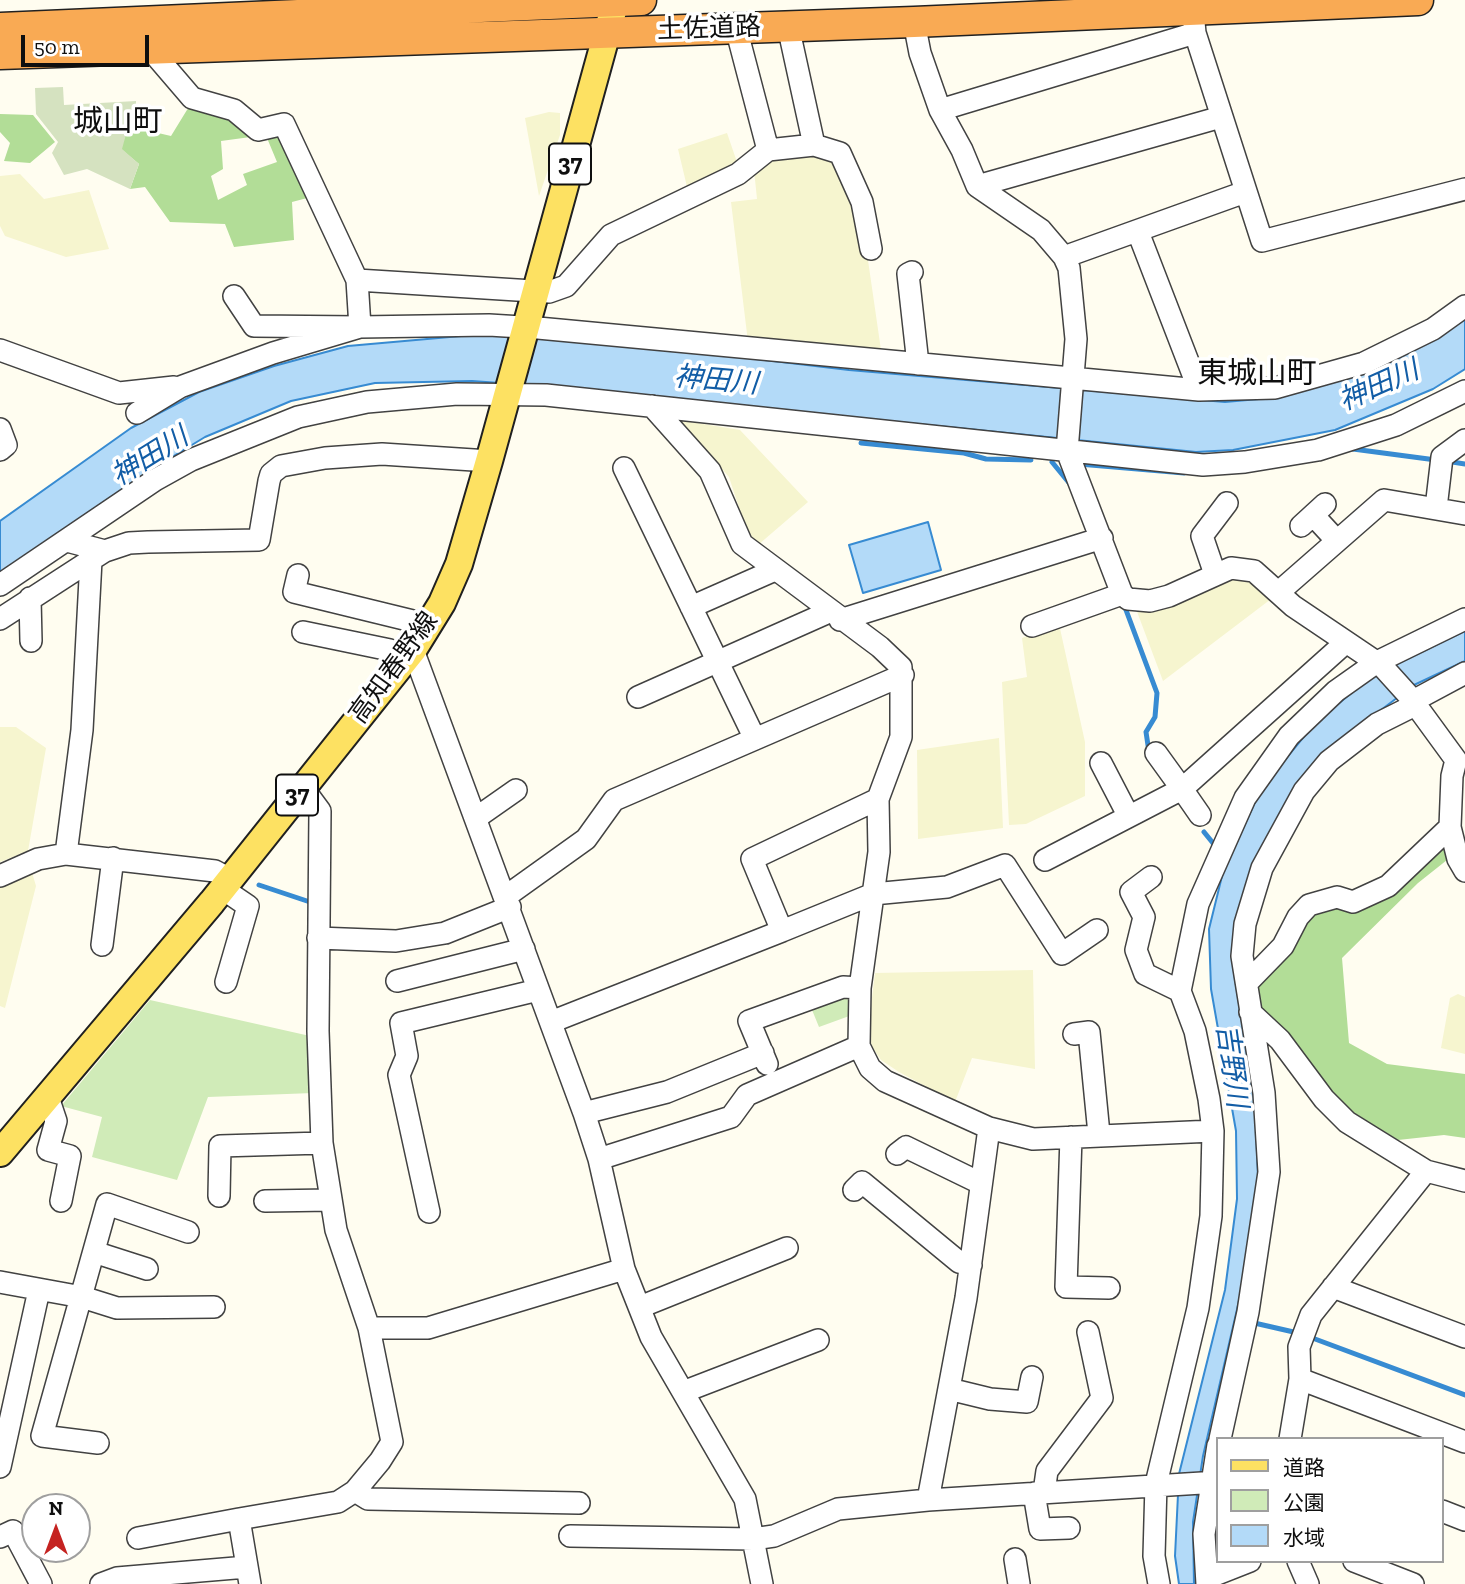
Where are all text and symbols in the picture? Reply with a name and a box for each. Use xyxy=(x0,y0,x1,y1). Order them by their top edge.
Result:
street label: 土佐道路 xyxy=(656,12,762,46)
scale bar xyxy=(24,21,152,65)
text: 50 m xyxy=(34,34,80,59)
district label: 城山町 xyxy=(73,104,163,140)
road number: 37 xyxy=(549,144,591,184)
water label: 神田川 xyxy=(1334,354,1424,418)
district label: 東城山町 xyxy=(1197,356,1317,392)
water label: 神田川 xyxy=(673,361,759,401)
water label: 神田川 xyxy=(105,420,195,494)
street label: 高知春野線 xyxy=(343,606,445,730)
road number: 37 xyxy=(276,774,318,816)
water label: 吉野川 xyxy=(1209,1022,1253,1110)
legend xyxy=(1216,1437,1444,1563)
text: 道路 xyxy=(1283,1455,1325,1480)
text: 公園 xyxy=(1283,1490,1325,1515)
north arrow xyxy=(21,1493,91,1563)
text: N xyxy=(49,1497,63,1520)
text: 水域 xyxy=(1283,1525,1325,1550)

